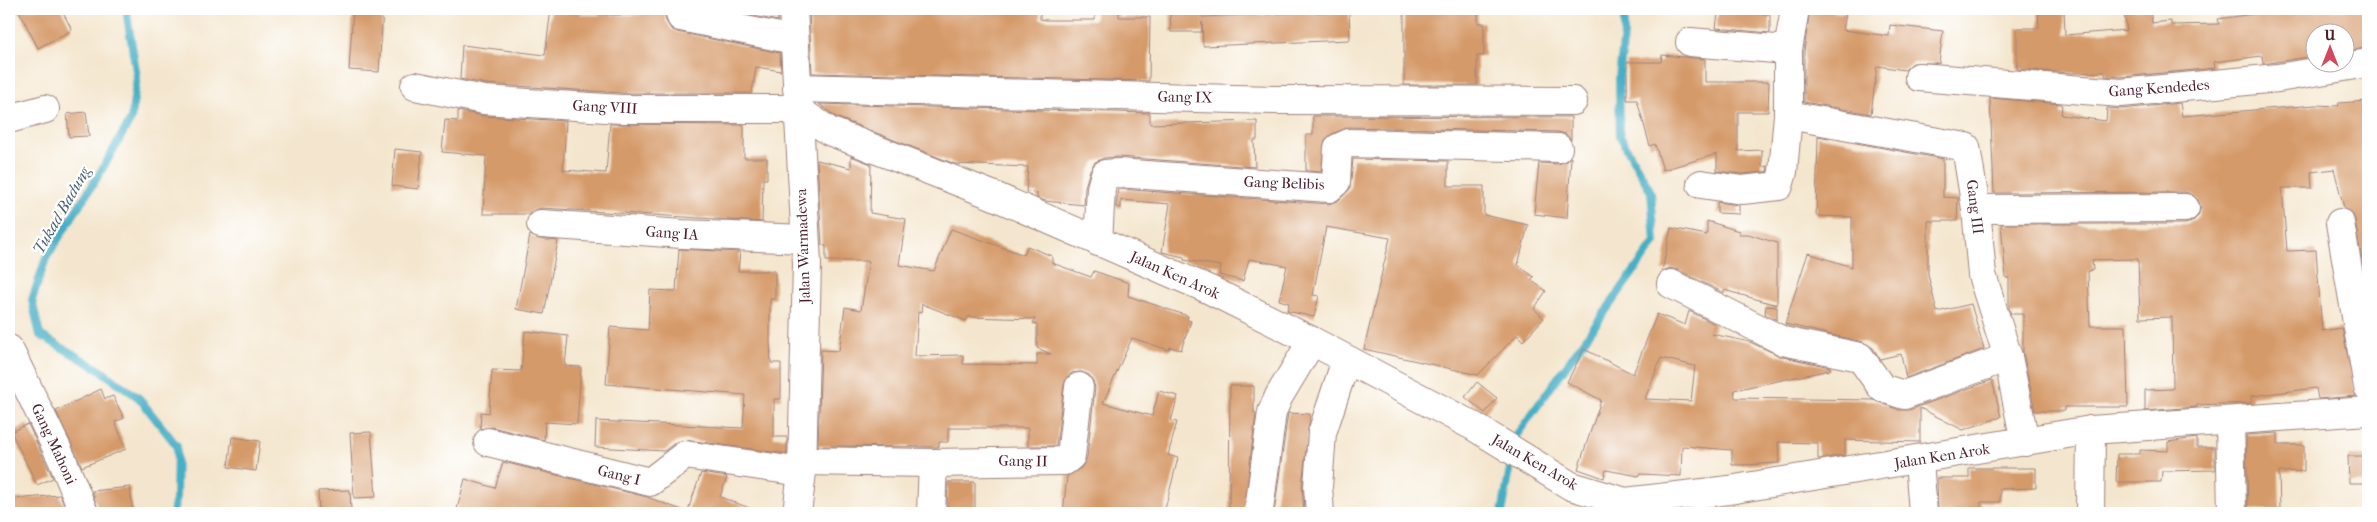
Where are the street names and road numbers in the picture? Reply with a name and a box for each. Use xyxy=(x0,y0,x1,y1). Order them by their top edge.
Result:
street label: Gang Kendedes xyxy=(2108,75,2210,100)
street label: Gang IX xyxy=(1157,88,1213,106)
street label: Gang VIII xyxy=(572,96,638,118)
street label: Gang Belibis xyxy=(1243,173,1325,193)
street label: Gang III xyxy=(1963,179,1987,236)
street label: Jalan Warmadewa xyxy=(792,187,814,305)
street label: Gang IA xyxy=(645,222,699,244)
street label: Jalan Ken Arok xyxy=(1126,247,1223,303)
street label: Gang Mahoni xyxy=(27,401,81,488)
street label: Jalan Ken Arok xyxy=(1488,430,1582,494)
street label: Jalan Ken Arok xyxy=(1892,440,1991,473)
street label: Gang II xyxy=(998,452,1048,470)
street label: Gang I xyxy=(596,461,642,489)

